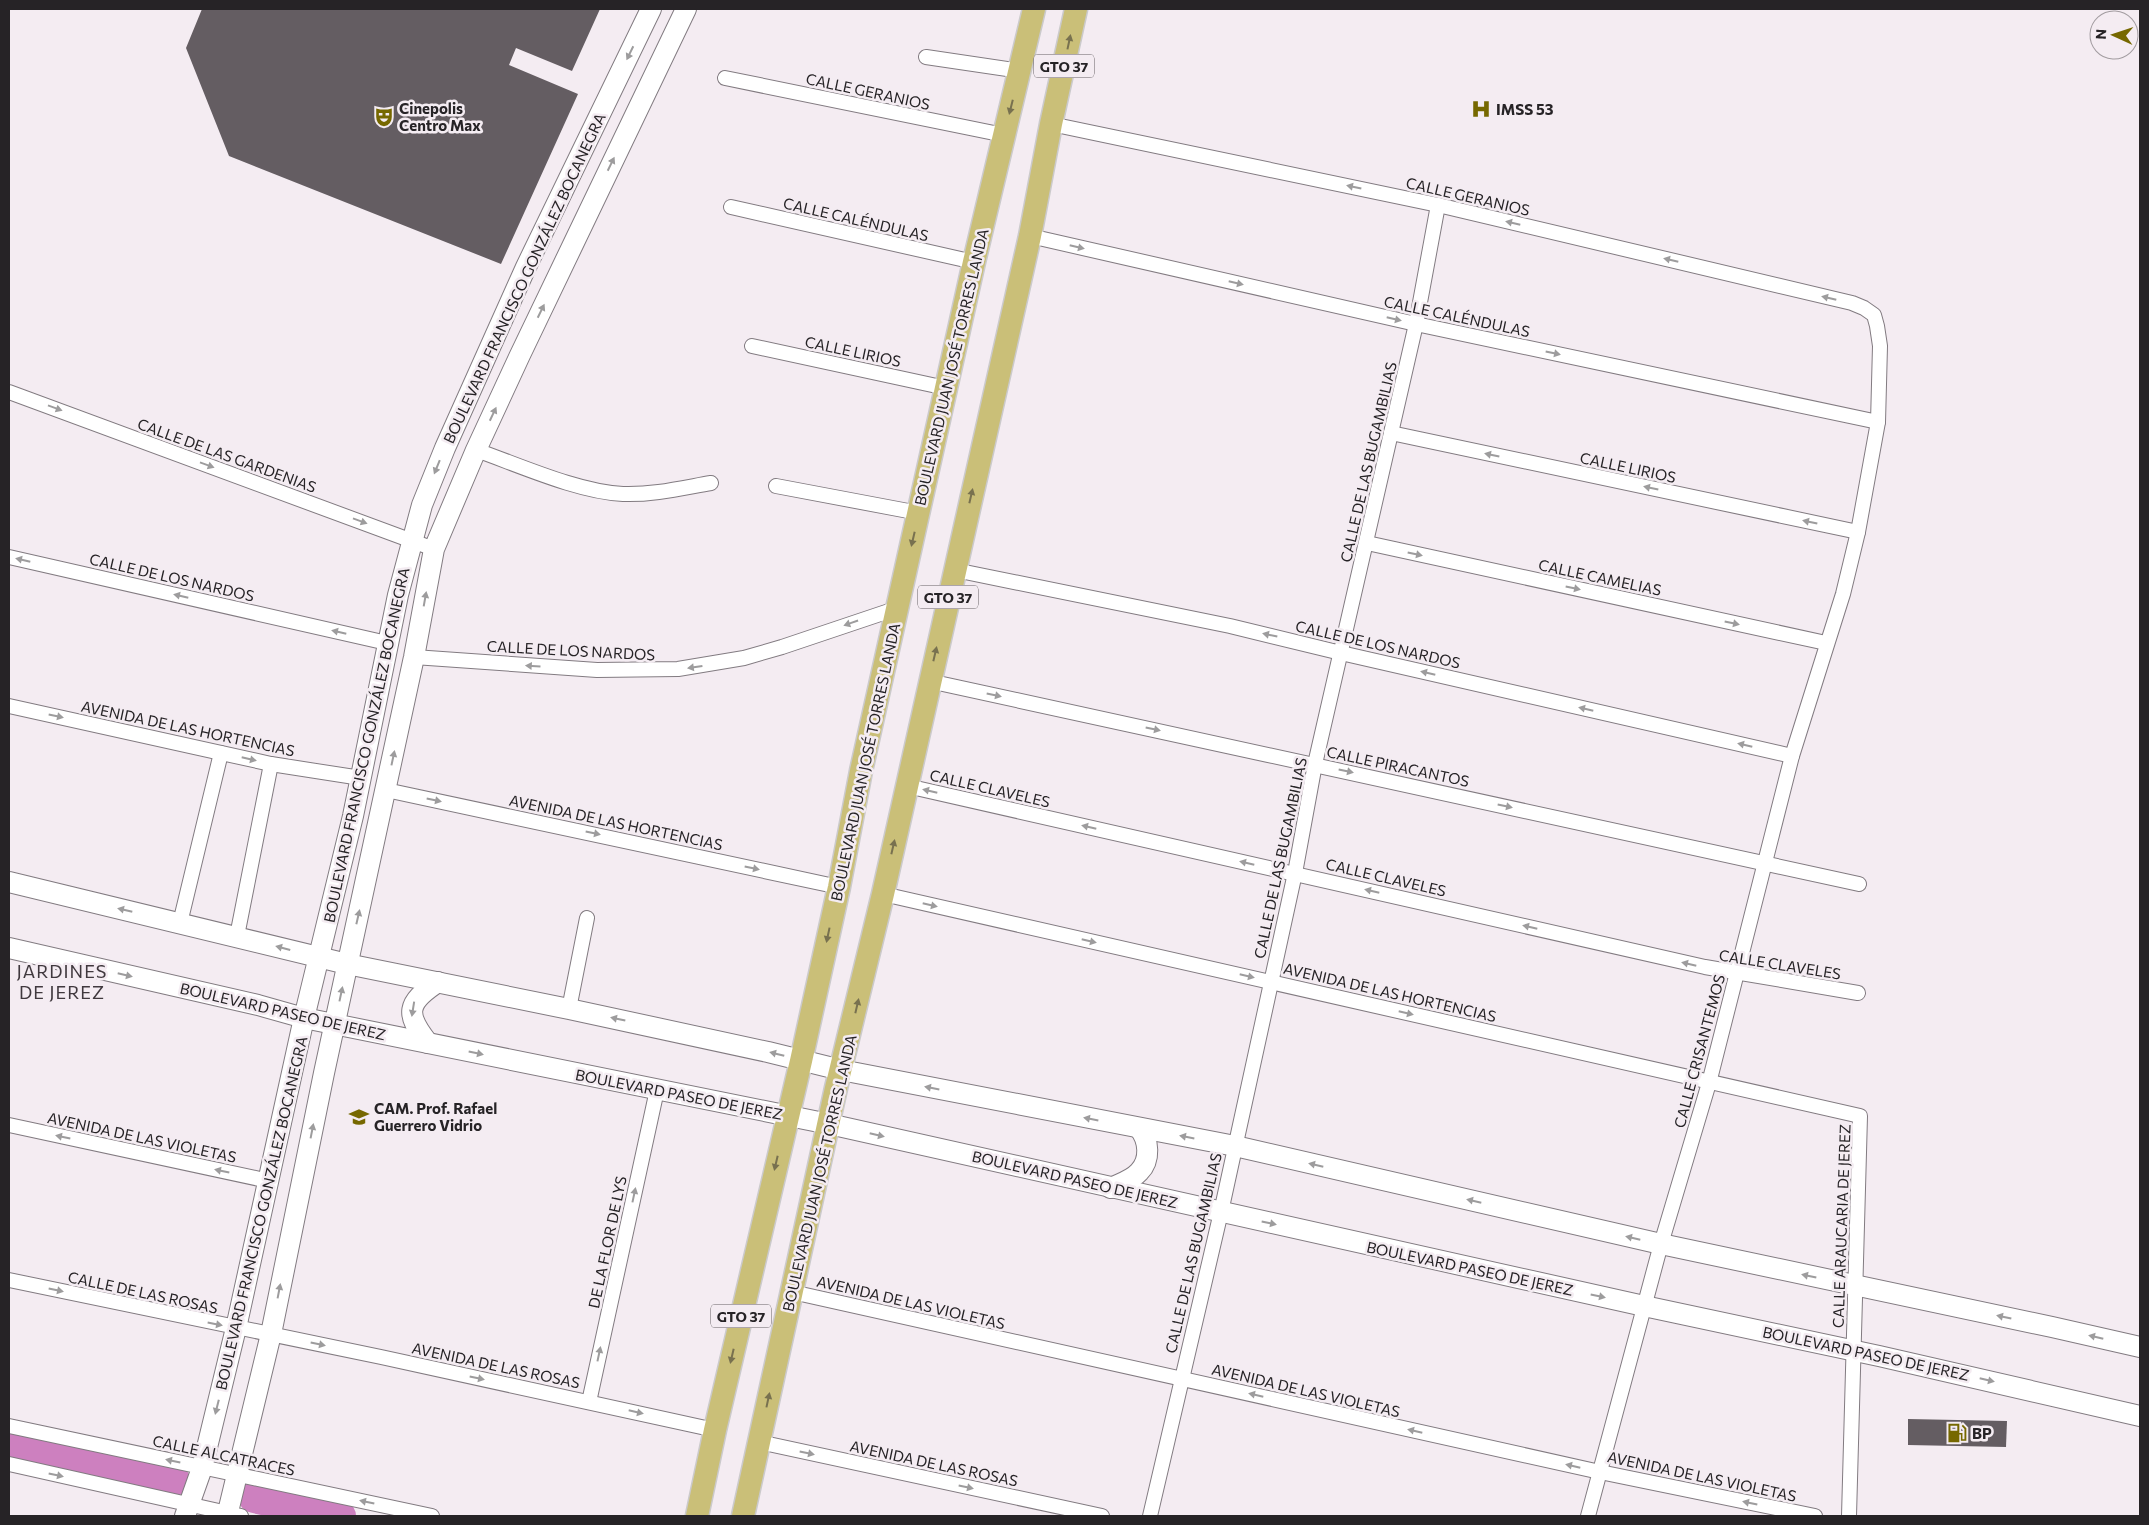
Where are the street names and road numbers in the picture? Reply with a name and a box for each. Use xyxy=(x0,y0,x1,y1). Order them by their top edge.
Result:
road number: GTO 37 xyxy=(1034,54,1094,78)
street label: CALLE GERANIOS xyxy=(804,69,932,113)
street label: BOULEVARD FRANCISCO GONZÁLEZ BOCANEGRA xyxy=(438,110,609,446)
street label: CALLE GERANIOS xyxy=(1404,173,1532,219)
street label: CALLE CALÉNDULAS xyxy=(782,193,931,245)
street label: BOULEVARD JUAN JOSÉ TORRES LANDA xyxy=(909,226,992,507)
street label: CALLE CALÉNDULAS xyxy=(1382,291,1532,340)
street label: CALLE LIRIOS xyxy=(803,332,903,370)
street label: CALLE DE LAS BUGAMBILIAS xyxy=(1336,360,1400,564)
street label: CALLE DE LAS GARDENIAS xyxy=(135,414,319,496)
street label: CALLE LIRIOS xyxy=(1578,448,1678,486)
street label: CALLE DE LOS NARDOS xyxy=(88,549,256,605)
street label: CALLE CAMELIAS xyxy=(1537,555,1663,599)
street label: BOULEVARD FRANCISCO GONZÁLEZ BOCANEGRA xyxy=(319,566,412,924)
road number: GTO 37 xyxy=(918,586,978,608)
street label: CALLE DE LOS NARDOS xyxy=(1294,616,1462,672)
street label: BOULEVARD JUAN JOSÉ TORRES LANDA xyxy=(826,621,903,903)
street label: CALLE DE LOS NARDOS xyxy=(486,637,656,663)
street label: AVENIDA DE LAS HORTENCIAS xyxy=(80,697,297,759)
street label: CALLE PIRACANTOS xyxy=(1325,742,1471,790)
street label: CALLE DE LAS BUGAMBILIAS xyxy=(1250,756,1310,960)
street label: CALLE CLAVELES xyxy=(928,765,1052,811)
street label: AVENIDA DE LAS HORTENCIAS xyxy=(508,791,725,853)
street label: CALLE CLAVELES xyxy=(1324,854,1448,900)
street label: CALLE CLAVELES xyxy=(1718,945,1842,983)
street label: AVENIDA DE LAS HORTENCIAS xyxy=(1282,959,1498,1025)
street label: CALLE CRISANTEMOS xyxy=(1670,972,1728,1130)
street label: BOULEVARD PASEO DE JEREZ xyxy=(178,979,388,1043)
street label: BOULEVARD JUAN JOSÉ TORRES LANDA xyxy=(777,1032,860,1313)
street label: BOULEVARD FRANCISCO GONZÁLEZ BOCANEGRA xyxy=(210,1034,311,1392)
street label: BOULEVARD PASEO DE JEREZ xyxy=(574,1065,784,1123)
street label: AVENIDA DE LAS VIOLETAS xyxy=(46,1108,238,1166)
street label: CALLE ARAUCARIA DE JEREZ xyxy=(1828,1124,1854,1328)
street label: BOULEVARD PASEO DE JEREZ xyxy=(970,1147,1180,1211)
street label: CALLE DE LAS BUGAMBILIAS xyxy=(1161,1151,1225,1355)
street label: DE LA FLOR DE LYS xyxy=(584,1174,630,1310)
street label: BOULEVARD PASEO DE JEREZ xyxy=(1365,1237,1575,1299)
street label: CALLE DE LAS ROSAS xyxy=(66,1267,220,1317)
street label: AVENIDA DE LAS VIOLETAS xyxy=(815,1272,1007,1333)
road number: GTO 37 xyxy=(711,1304,771,1328)
street label: BOULEVARD PASEO DE JEREZ xyxy=(1761,1322,1971,1384)
street label: AVENIDA DE LAS ROSAS xyxy=(410,1338,582,1392)
street label: AVENIDA DE LAS VIOLETAS xyxy=(1210,1360,1402,1421)
street label: CALLE ALCATRACES xyxy=(151,1431,297,1479)
street label: AVENIDA DE LAS ROSAS xyxy=(848,1436,1020,1490)
street label: AVENIDA DE LAS VIOLETAS xyxy=(1606,1447,1798,1505)

